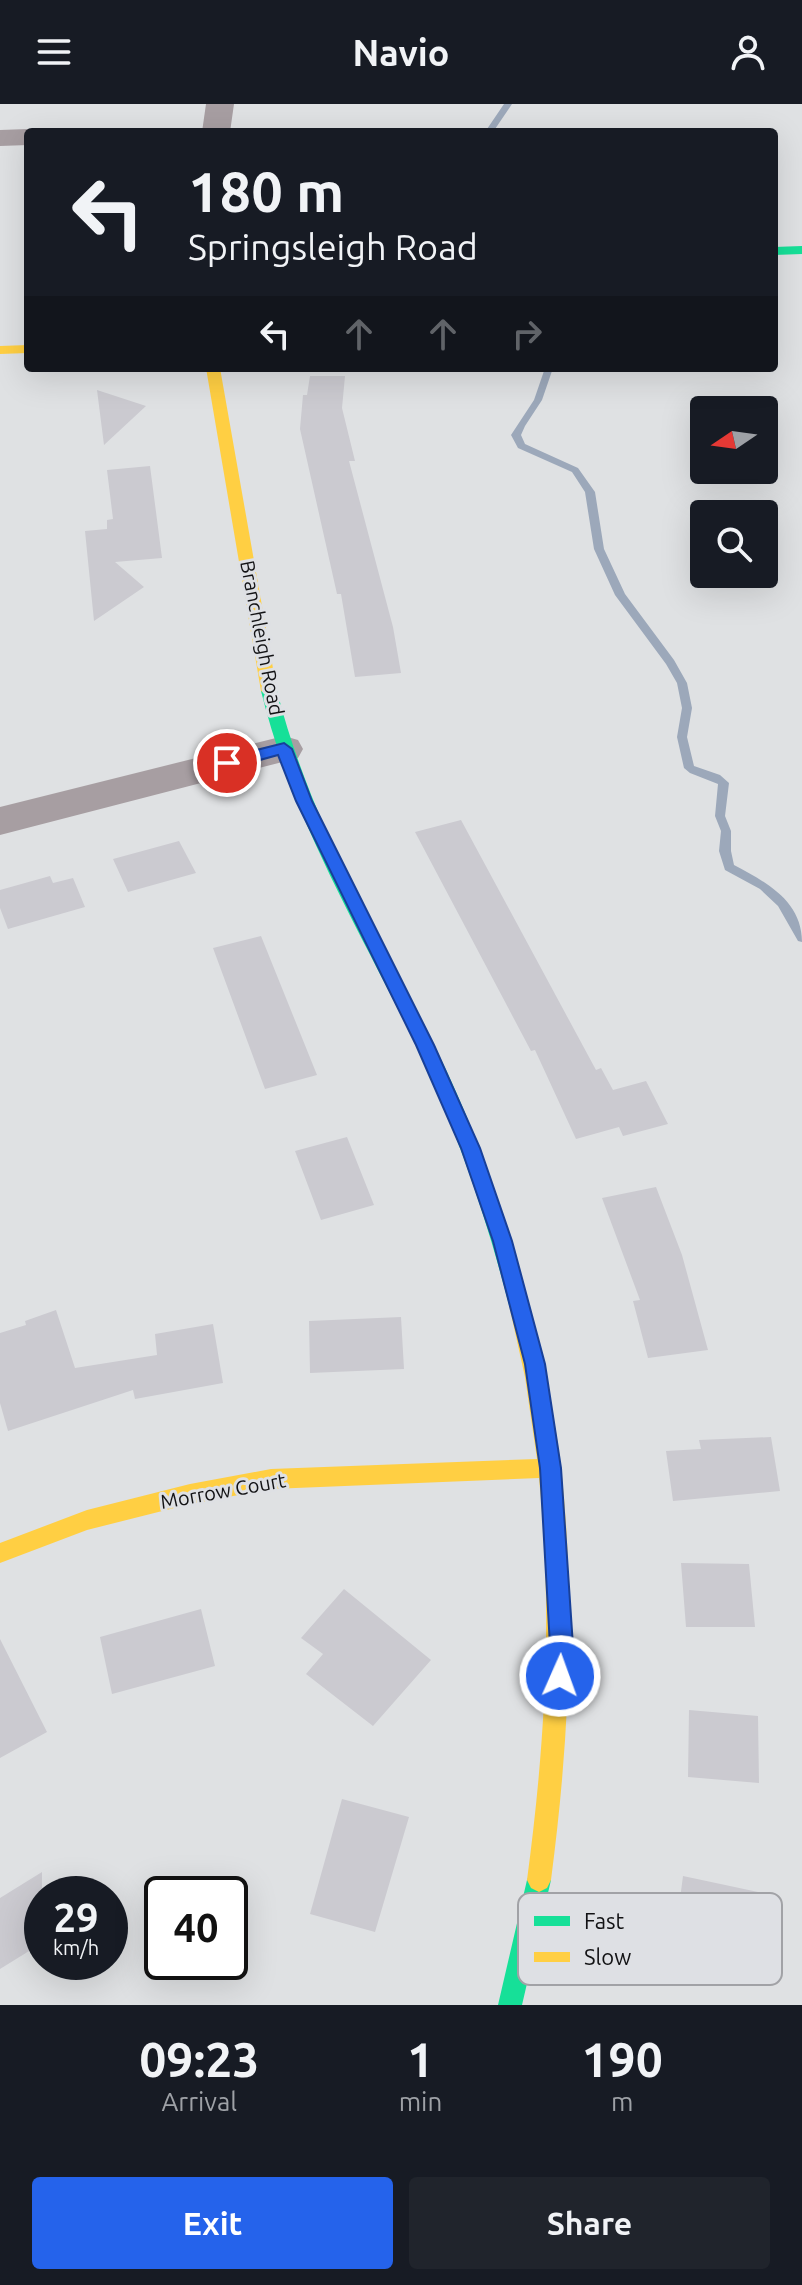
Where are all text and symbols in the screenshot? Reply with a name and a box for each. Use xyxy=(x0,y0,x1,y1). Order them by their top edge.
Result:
icon: menu xyxy=(32,30,76,74)
icon: person xyxy=(726,30,770,74)
text: Navio xyxy=(353,32,449,73)
icon: left xyxy=(56,160,160,264)
text: 180 m xyxy=(188,160,344,223)
text: Springsleigh Road xyxy=(188,226,478,267)
icon: left xyxy=(253,312,297,356)
icon: ahead xyxy=(337,312,381,356)
icon: ahead xyxy=(421,312,465,356)
icon: right xyxy=(505,312,549,356)
north arrow xyxy=(690,396,778,484)
map controls xyxy=(690,396,778,588)
button: search xyxy=(690,500,778,588)
street label: Branchleigh Road xyxy=(236,558,289,717)
pin xyxy=(193,729,261,797)
icon: arrive xyxy=(205,741,249,785)
street label: Morrow Court xyxy=(158,1468,287,1513)
position arrow xyxy=(518,1634,602,1718)
speed limit sign: 40 xyxy=(144,1876,248,1980)
legend xyxy=(518,1893,782,1985)
text: 29 xyxy=(53,1895,99,1940)
text: Fast xyxy=(584,1908,625,1933)
text: km/h xyxy=(53,1936,99,1959)
text: Slow xyxy=(584,1944,631,1969)
text: 09:23 xyxy=(139,2032,259,2086)
text: 1 xyxy=(407,2032,434,2086)
text: 190 xyxy=(582,2032,663,2086)
text: Arrival xyxy=(161,2087,237,2116)
text: min xyxy=(399,2087,442,2116)
text: m xyxy=(611,2087,633,2116)
button: Exit xyxy=(32,2177,393,2269)
button: Share xyxy=(409,2177,770,2269)

